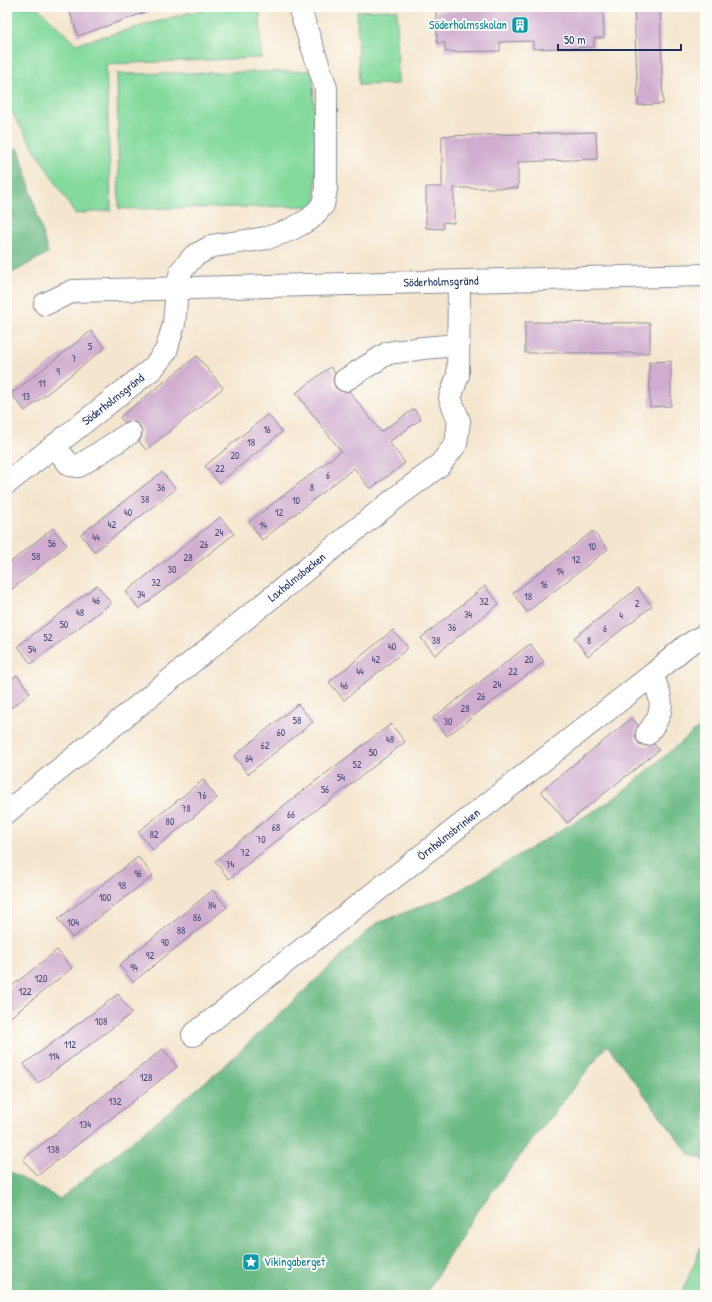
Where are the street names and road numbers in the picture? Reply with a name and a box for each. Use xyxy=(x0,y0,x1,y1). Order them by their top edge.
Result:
street label: Söderholmsgränd xyxy=(403,272,479,291)
street label: Söderholmsgränd xyxy=(78,369,148,429)
street label: Laxholmsbacken xyxy=(264,548,329,605)
street label: Örnholmsbrinken xyxy=(413,804,483,864)

